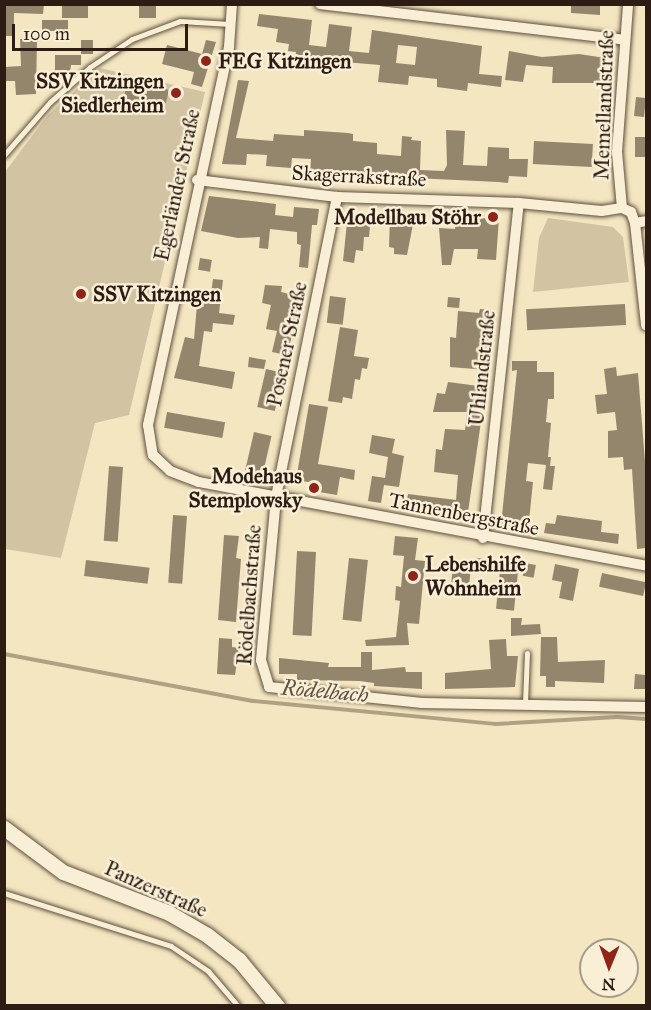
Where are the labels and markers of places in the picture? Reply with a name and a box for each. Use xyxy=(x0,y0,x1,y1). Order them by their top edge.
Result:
place label: FEG Kitzingen xyxy=(218,48,351,74)
marker: FEG Kitzingen xyxy=(199,54,213,68)
place label: SSV Kitzingen Siedlerheim xyxy=(36,68,164,118)
marker: SSV Kitzingen Siedlerheim xyxy=(169,86,183,100)
place label: Modellbau Stöhr xyxy=(334,204,481,230)
marker: Modellbau Stöhr xyxy=(486,210,500,224)
place label: SSV Kitzingen xyxy=(93,281,221,307)
marker: SSV Kitzingen xyxy=(74,287,88,301)
place label: Modehaus Stemplowsky xyxy=(189,463,302,513)
marker: Modehaus Stemplowsky xyxy=(307,481,321,495)
place label: Lebenshilfe Wohnheim xyxy=(425,551,526,601)
marker: Lebenshilfe Wohnheim xyxy=(406,569,420,583)

